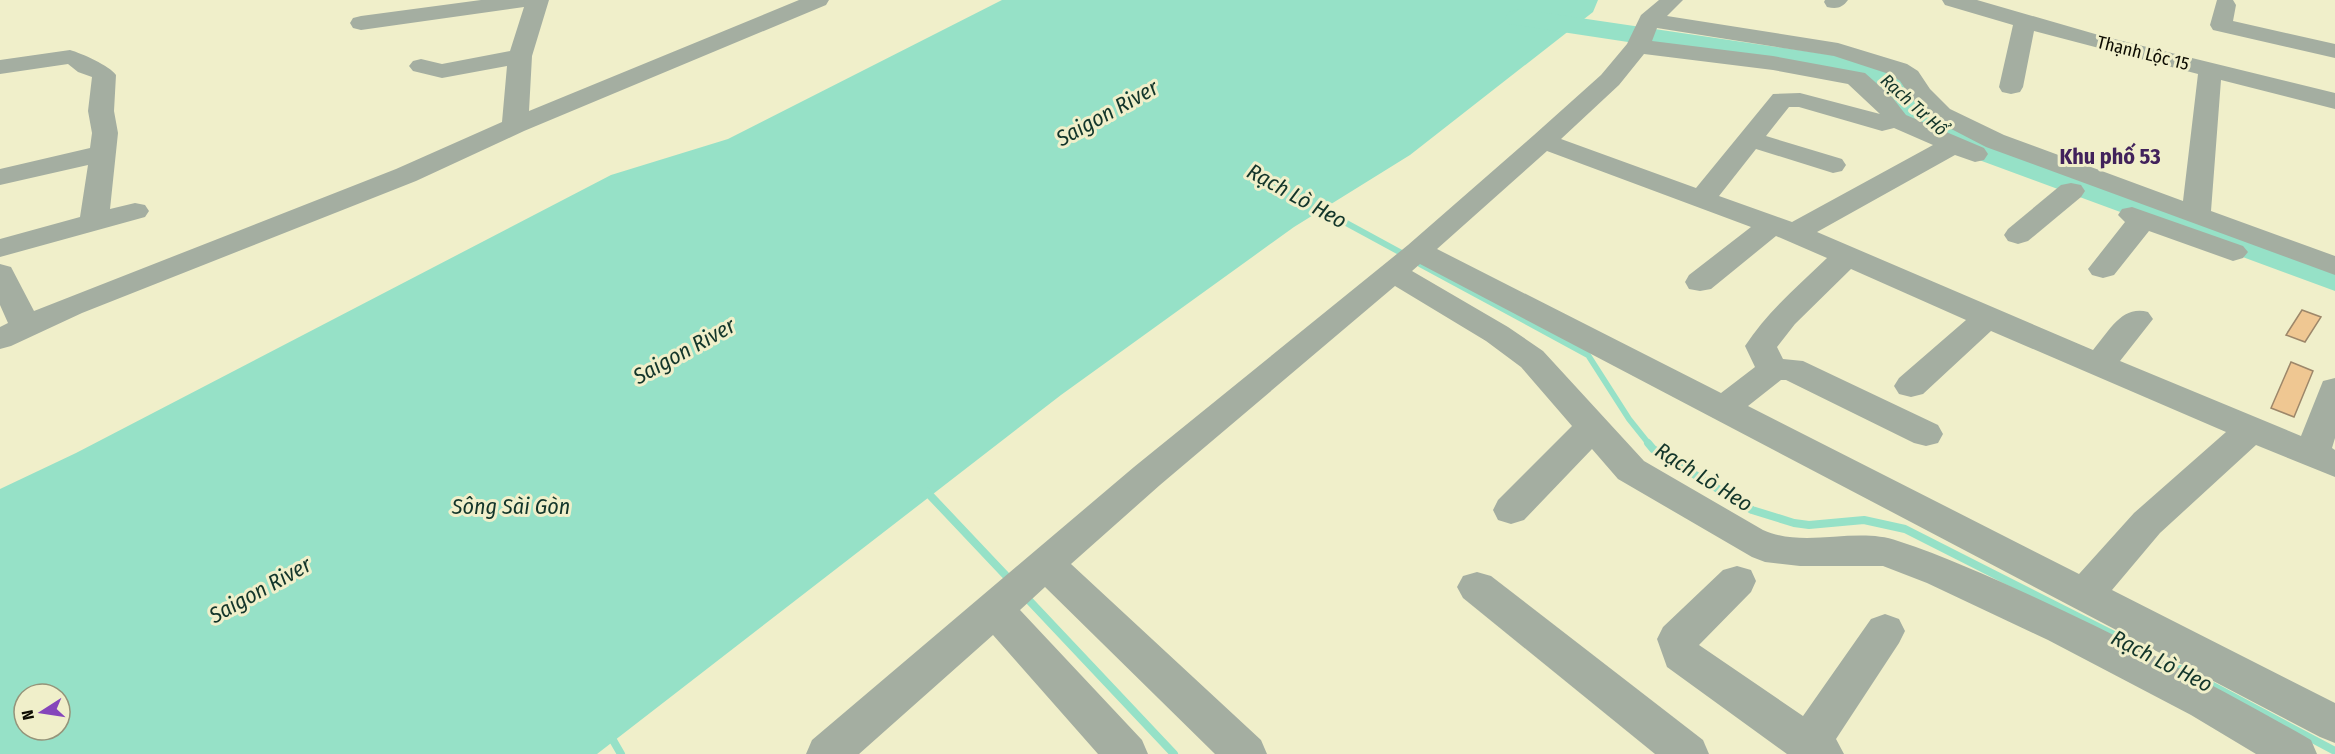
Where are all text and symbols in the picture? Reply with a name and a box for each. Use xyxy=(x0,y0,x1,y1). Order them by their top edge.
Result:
street label: Thạnh Lộc 15 xyxy=(2095,31,2191,75)
water label: Rạch Tư Hổ xyxy=(1876,69,1954,142)
water label: Saigon River xyxy=(1050,73,1164,153)
district label: Khu phố 53 xyxy=(2059,142,2161,170)
water label: Rạch Lò Heo xyxy=(1242,158,1352,234)
water label: Saigon River xyxy=(627,311,741,391)
water label: Rạch Lò Heo xyxy=(1650,436,1758,518)
water label: Sông Sài Gòn xyxy=(451,493,570,520)
water label: Saigon River xyxy=(203,550,317,630)
water label: Rạch Lò Heo xyxy=(2107,624,2217,698)
north arrow xyxy=(12,682,72,742)
text: N xyxy=(18,708,38,722)

